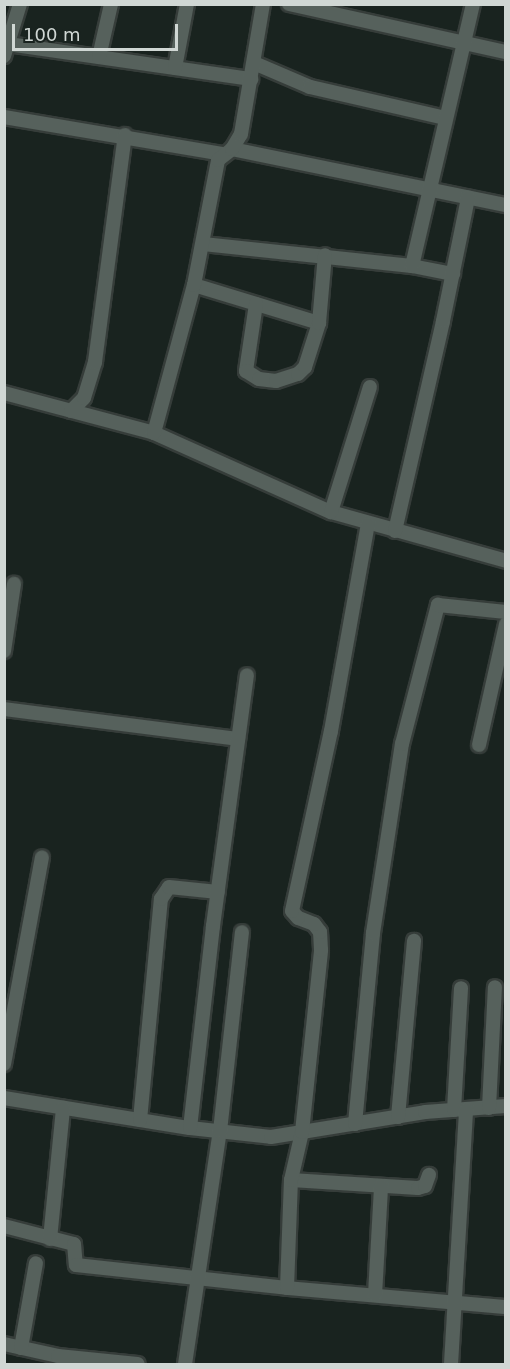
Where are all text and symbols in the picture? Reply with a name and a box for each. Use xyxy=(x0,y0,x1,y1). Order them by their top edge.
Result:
scale bar xyxy=(15,12,182,50)
text: 100 m xyxy=(23,24,81,45)

